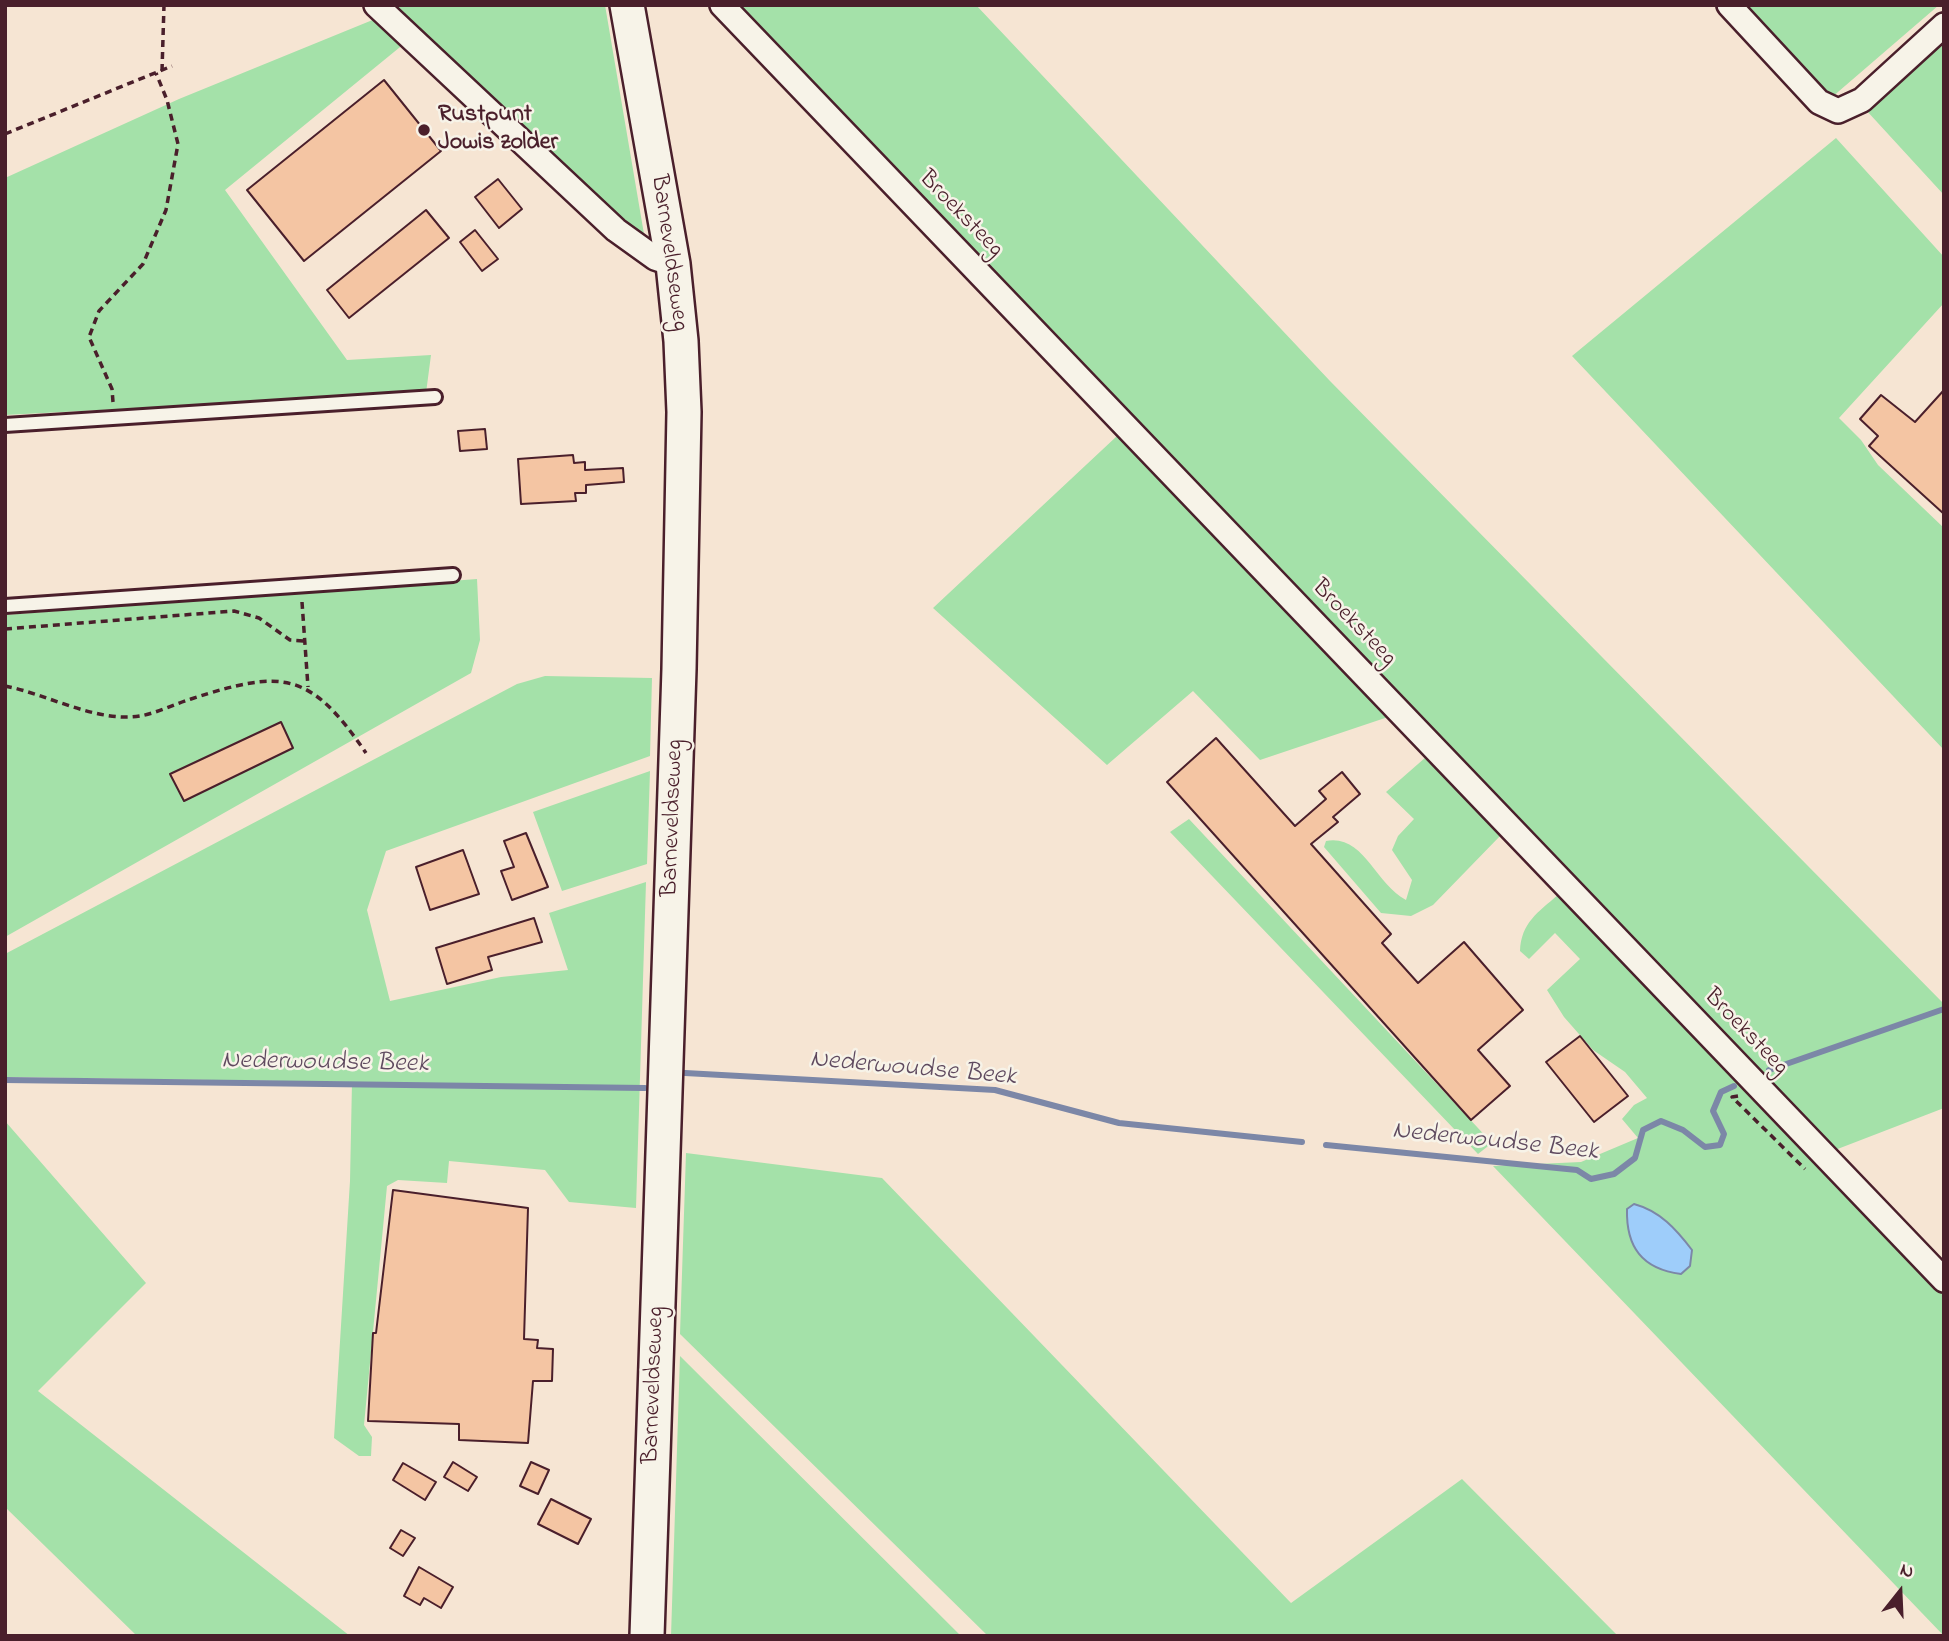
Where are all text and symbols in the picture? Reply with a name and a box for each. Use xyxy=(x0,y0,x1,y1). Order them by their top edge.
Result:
place label: Rustpunt Jowis zolder xyxy=(438,102,558,158)
marker: Rustpunt Jowis zolder xyxy=(416,122,432,138)
street label: Broeksteeg xyxy=(911,165,1009,265)
street label: Barneveldseweg xyxy=(643,173,693,333)
street label: Broeksteeg xyxy=(1304,574,1402,674)
street label: Barneveldseweg xyxy=(657,739,691,897)
street label: Broeksteeg xyxy=(1696,983,1794,1083)
water label: Nederwoudse Beek xyxy=(809,1045,1017,1095)
water label: Nederwoudse Beek xyxy=(221,1047,429,1081)
water label: Nederwoudse Beek xyxy=(1391,1117,1599,1169)
street label: Barneveldseweg xyxy=(638,1306,672,1464)
north arrow xyxy=(1865,1557,1935,1627)
text: N xyxy=(1896,1557,1917,1586)

